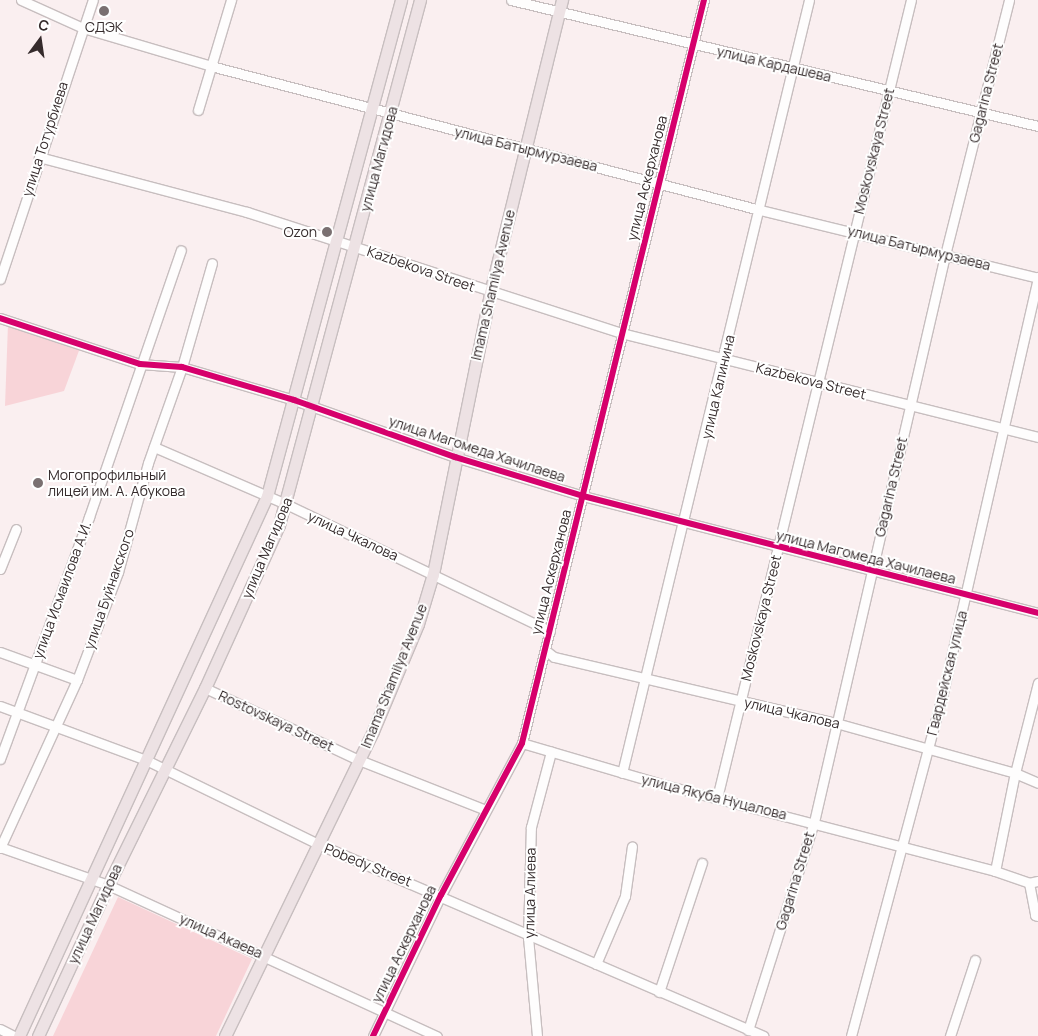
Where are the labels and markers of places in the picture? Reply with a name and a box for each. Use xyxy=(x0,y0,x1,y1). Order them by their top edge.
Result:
marker: СДЭК xyxy=(98,5,110,17)
place label: СДЭК xyxy=(85,19,123,35)
place label: Ozon xyxy=(283,224,317,240)
marker: Ozon xyxy=(321,226,333,238)
place label: Могопрофильный лицей им. А. Абукова xyxy=(48,467,185,500)
marker: Могопрофильный лицей им. А. Абукова xyxy=(32,477,44,489)

